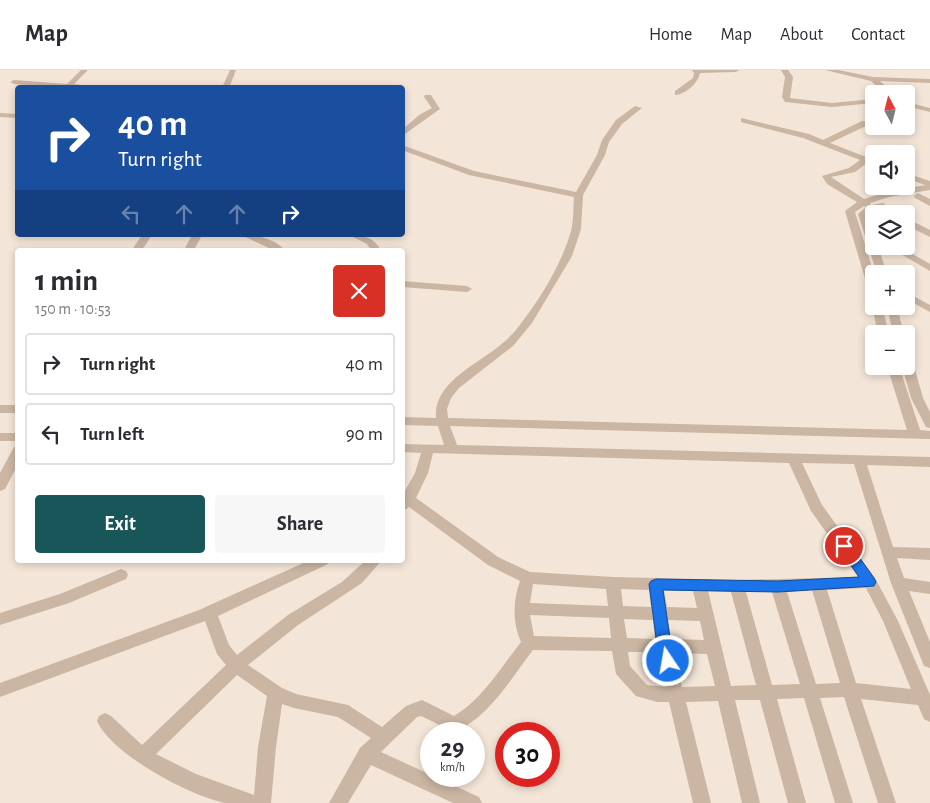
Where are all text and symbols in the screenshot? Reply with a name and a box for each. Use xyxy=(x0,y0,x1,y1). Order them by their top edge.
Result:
text: Map xyxy=(25,22,68,46)
text: Home xyxy=(649,26,692,44)
text: Map xyxy=(720,26,752,44)
text: About xyxy=(780,26,823,44)
text: Contact xyxy=(851,26,905,44)
north arrow xyxy=(865,85,915,135)
map controls xyxy=(865,85,915,375)
icon: right xyxy=(35,105,100,170)
text: 40 m xyxy=(118,107,187,142)
button: sound xyxy=(865,145,915,195)
text: Turn right xyxy=(118,148,202,170)
icon: left xyxy=(117,200,145,228)
icon: ahead xyxy=(170,200,198,228)
icon: ahead xyxy=(223,200,251,228)
icon: right xyxy=(276,200,304,228)
button: layers xyxy=(865,205,915,255)
button: close xyxy=(333,265,385,317)
button: + xyxy=(865,265,915,315)
text: 1 min xyxy=(35,266,98,296)
text: 150 m · 10:53 xyxy=(35,301,111,317)
button: − xyxy=(865,325,915,375)
icon: right xyxy=(37,350,65,378)
text: Turn right xyxy=(80,355,155,374)
text: 40 m xyxy=(345,355,383,374)
icon: left xyxy=(37,420,65,448)
text: Turn left xyxy=(80,425,144,444)
text: 90 m xyxy=(346,425,383,444)
button: Exit xyxy=(35,495,205,553)
button: Share xyxy=(215,495,385,553)
pin xyxy=(823,525,865,567)
icon: arrive xyxy=(830,532,858,560)
position arrow xyxy=(641,634,693,686)
speed limit sign: 30 xyxy=(495,722,560,787)
text: 29 xyxy=(441,736,464,761)
text: km/h xyxy=(440,761,465,773)

